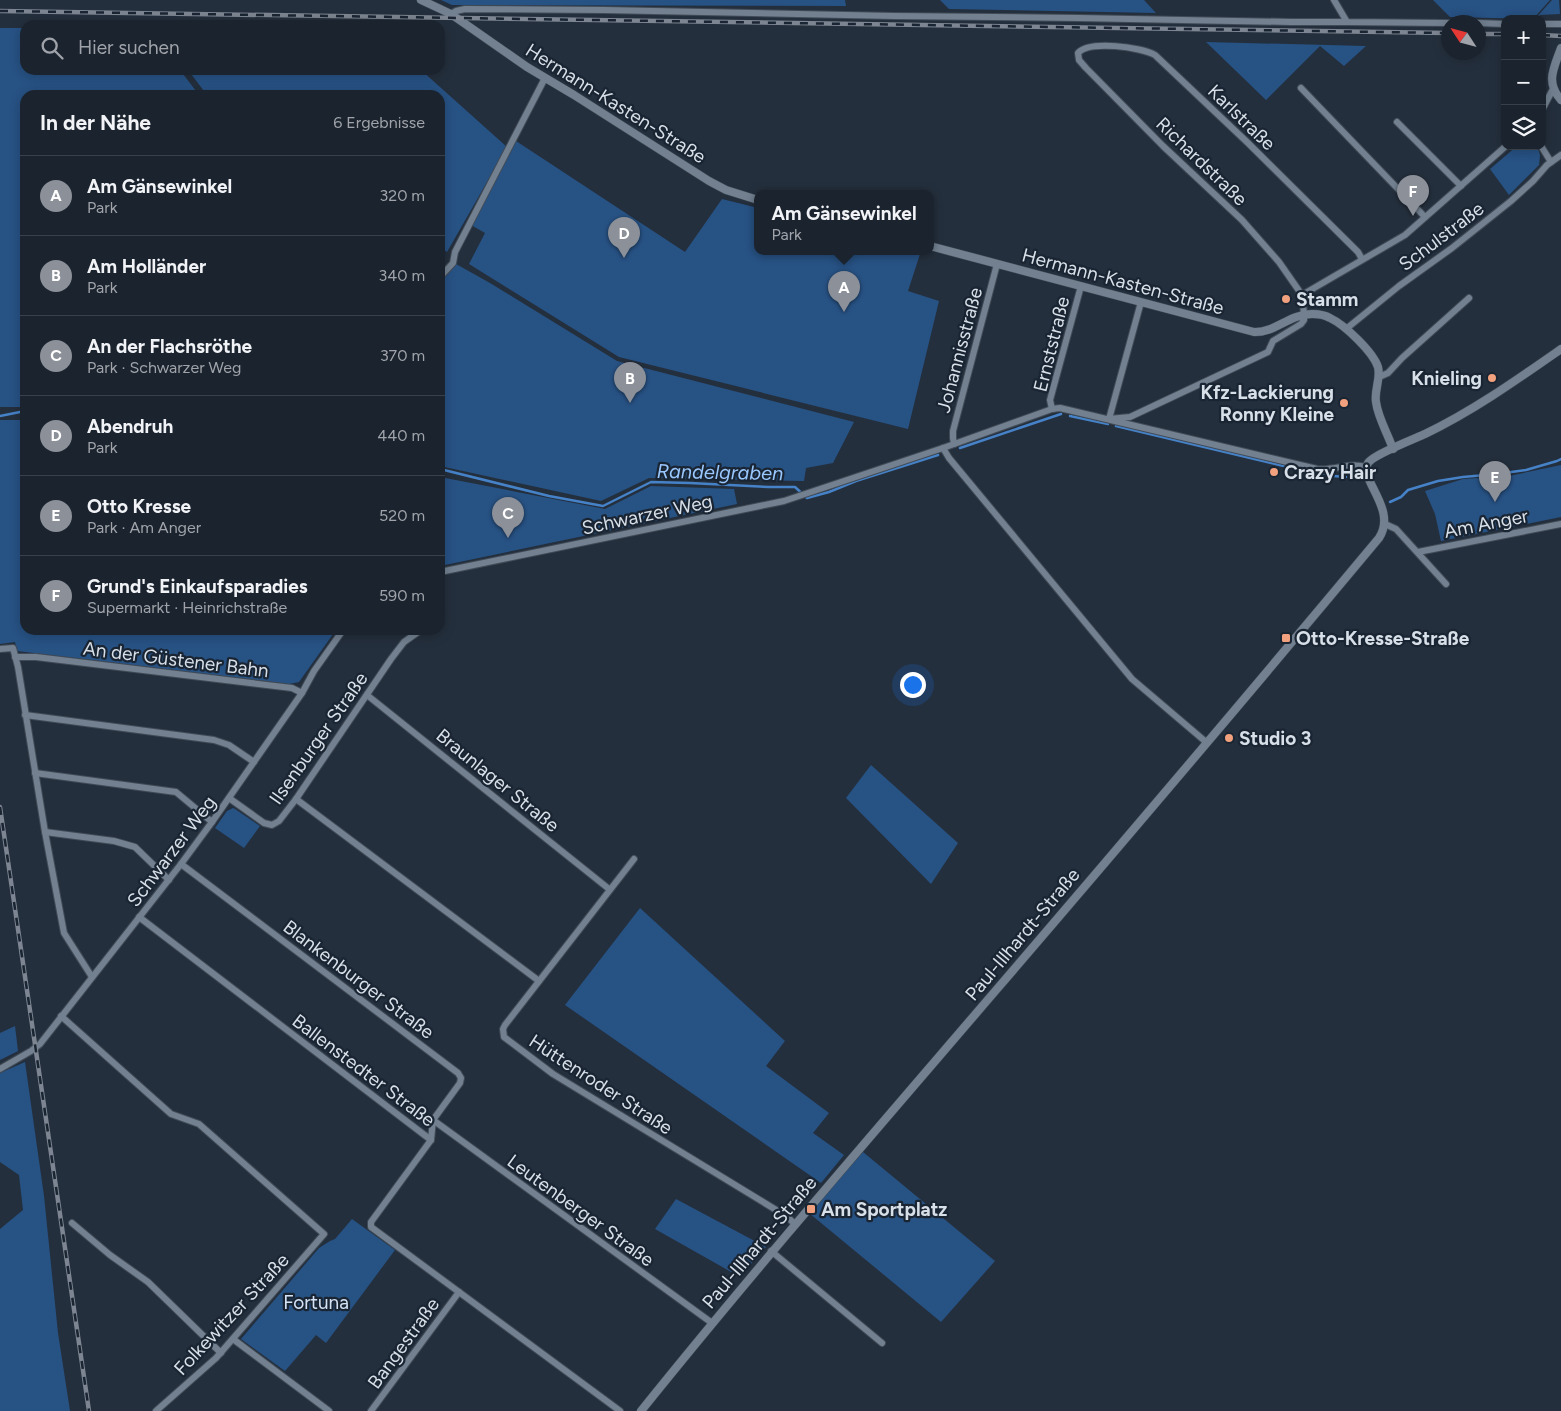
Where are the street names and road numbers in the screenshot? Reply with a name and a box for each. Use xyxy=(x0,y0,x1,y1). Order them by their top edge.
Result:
street label: Hermann-Kasten-Straße xyxy=(521,39,710,168)
street label: Karlstraße xyxy=(1203,80,1280,155)
street label: Richardstraße xyxy=(1151,112,1252,211)
street label: Schulstraße xyxy=(1394,197,1488,276)
street label: Hermann-Kasten-Straße xyxy=(1019,243,1226,320)
street label: Johannisstraße xyxy=(932,285,987,415)
street label: Ernststraße xyxy=(1029,294,1074,394)
street label: Schwarzer Weg xyxy=(580,489,715,540)
street label: Am Anger xyxy=(1442,504,1531,543)
street label: An der Güstener Bahn xyxy=(82,637,270,682)
street label: Ilsenburger Straße xyxy=(264,668,373,809)
street label: Braunlager Straße xyxy=(432,724,564,837)
street label: Schwarzer Weg xyxy=(122,791,221,911)
street label: Paul-Illhardt-Straße xyxy=(960,863,1084,1005)
street label: Blankenburger Straße xyxy=(279,915,439,1044)
street label: Ballenstedter Straße xyxy=(288,1009,440,1132)
street label: Hüttenroder Straße xyxy=(525,1029,677,1139)
street label: Leutenberger Straße xyxy=(503,1149,658,1271)
street label: Paul-Illhardt-Straße xyxy=(697,1171,821,1313)
street label: Folkewitzer Straße xyxy=(169,1249,294,1380)
street label: Bangestraße xyxy=(363,1293,444,1393)

